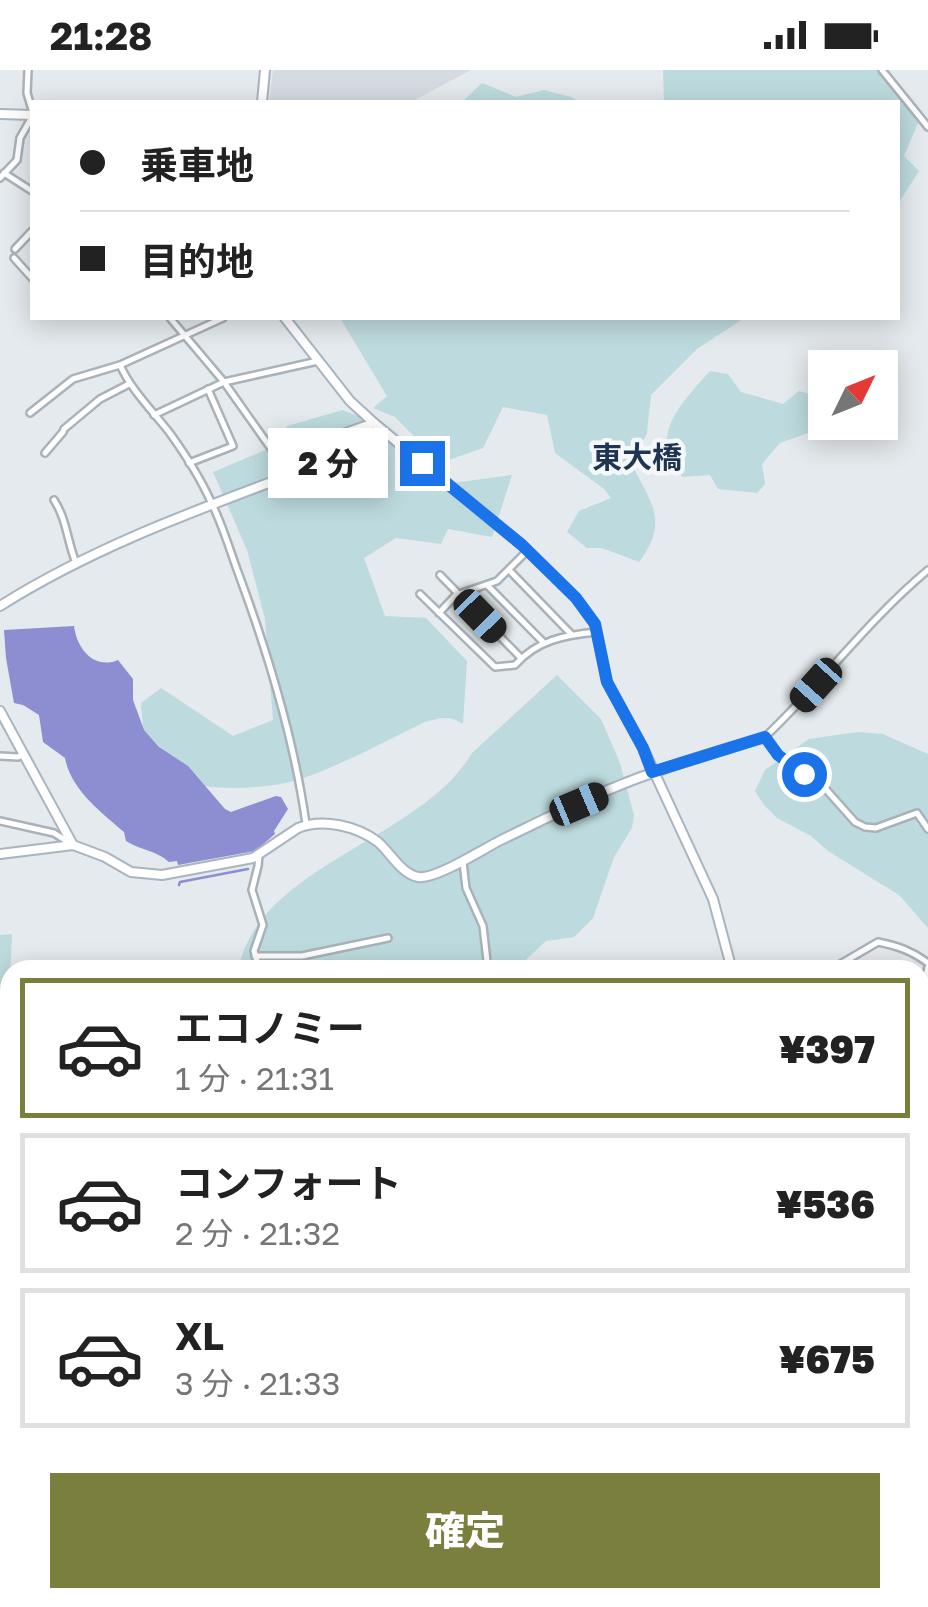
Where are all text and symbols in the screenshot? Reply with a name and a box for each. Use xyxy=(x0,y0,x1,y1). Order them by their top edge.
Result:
text: 21:28 xyxy=(50,13,152,58)
text: 乗車地 xyxy=(140,142,254,187)
text: 目的地 xyxy=(140,238,254,283)
north arrow xyxy=(808,350,898,440)
map controls xyxy=(808,350,898,440)
callout: 2 分 xyxy=(267,428,387,498)
district label: 東大橋 xyxy=(592,439,682,475)
route end xyxy=(400,441,445,486)
text: 2 分 xyxy=(298,444,358,482)
car xyxy=(448,584,512,648)
car xyxy=(785,653,847,717)
route start xyxy=(782,752,827,797)
car xyxy=(546,778,612,830)
icon: car xyxy=(55,1003,145,1093)
text: エコノミー xyxy=(175,1005,365,1050)
text: ¥397 xyxy=(779,1026,875,1071)
text: 1 分 · 21:31 xyxy=(175,1059,334,1097)
icon: car xyxy=(55,1158,145,1248)
text: コンフォート xyxy=(175,1160,402,1205)
text: ¥536 xyxy=(776,1181,875,1226)
text: 2 分 · 21:32 xyxy=(175,1214,340,1252)
icon: car xyxy=(55,1313,145,1403)
text: XL xyxy=(175,1313,224,1358)
text: ¥675 xyxy=(779,1336,875,1381)
text: 3 分 · 21:33 xyxy=(175,1364,340,1402)
button: 確定 xyxy=(50,1473,880,1588)

